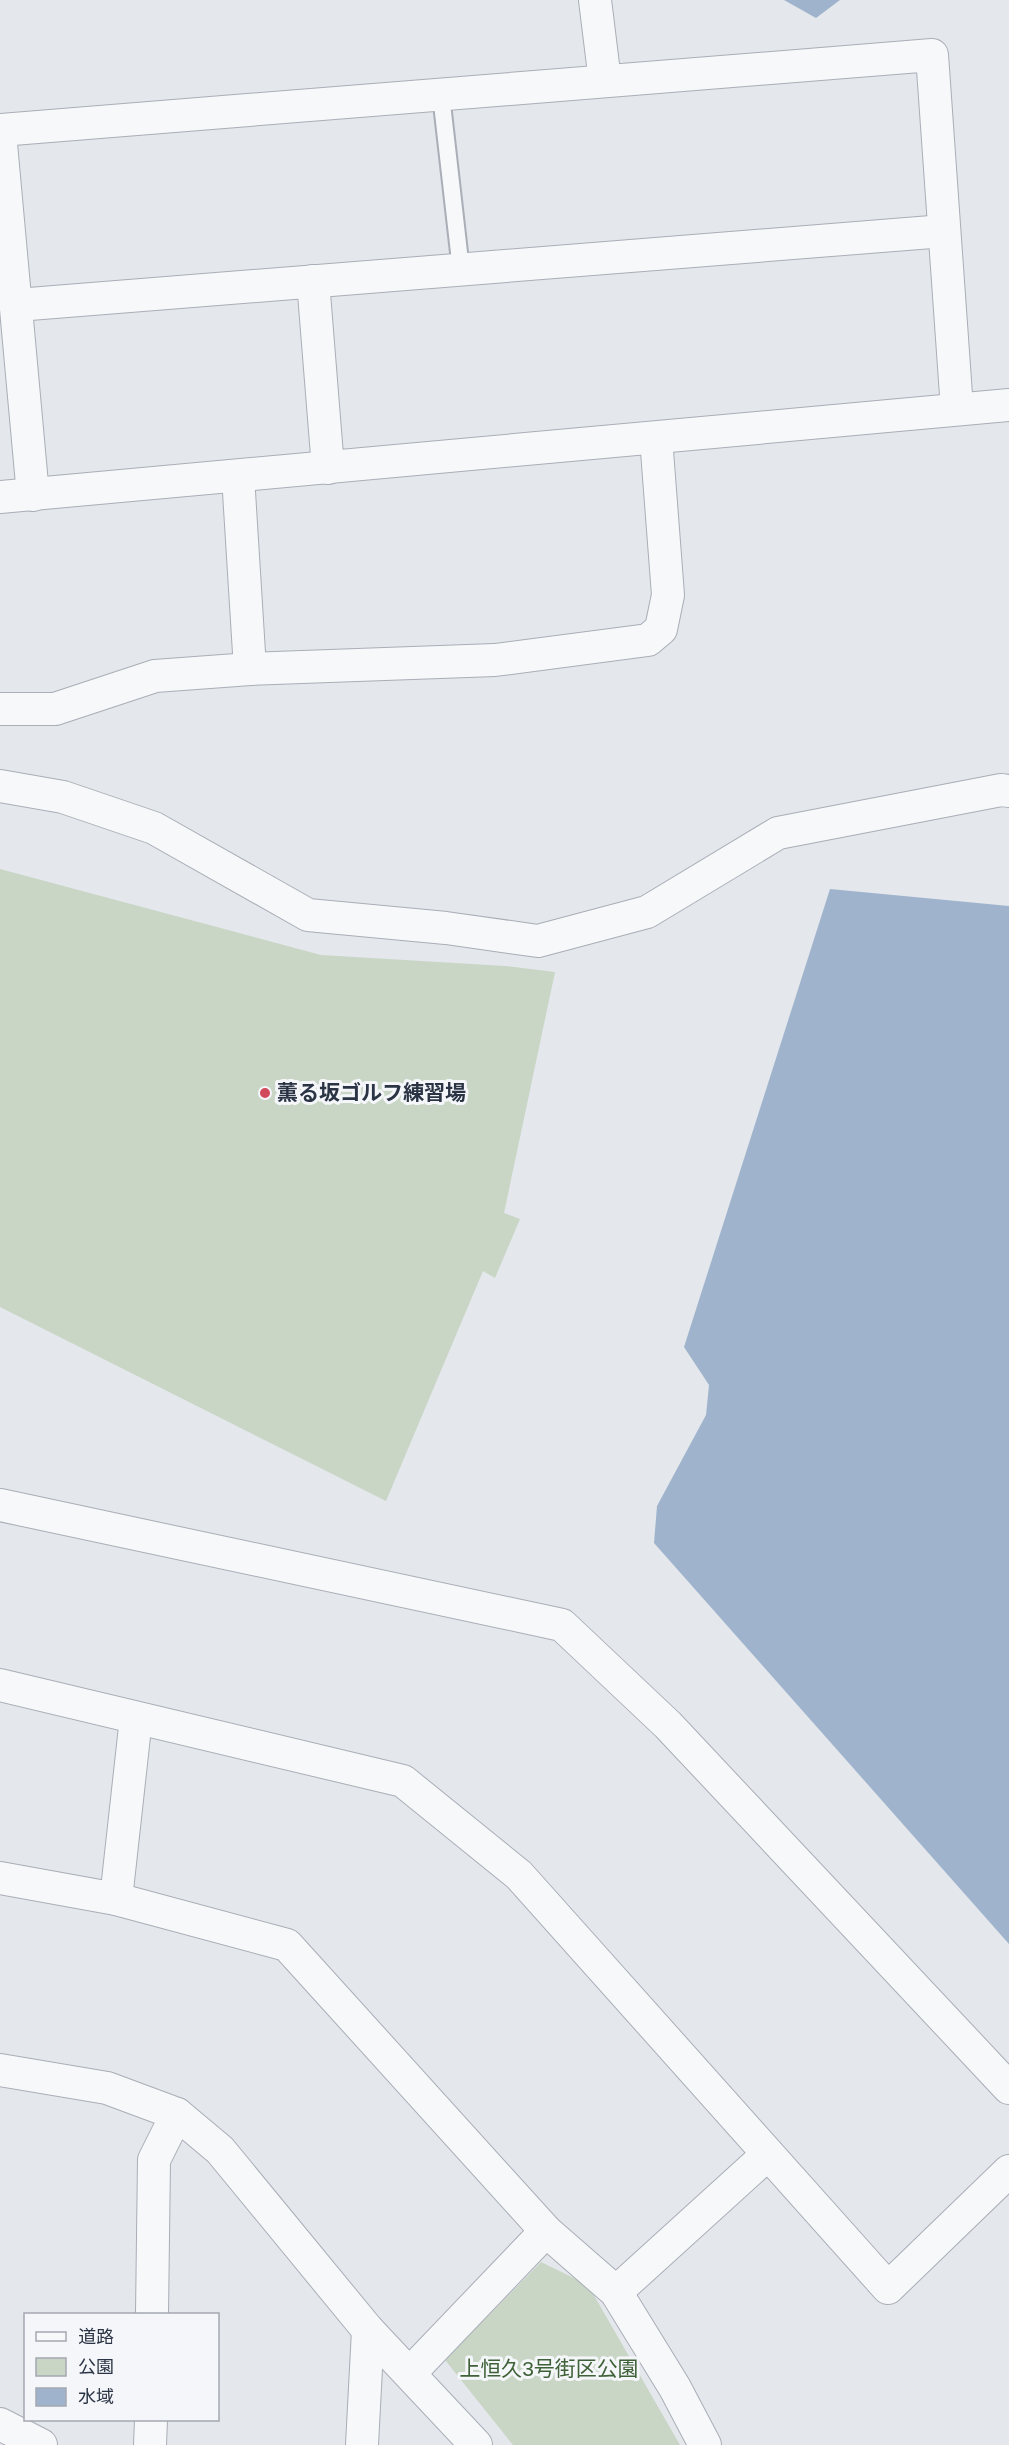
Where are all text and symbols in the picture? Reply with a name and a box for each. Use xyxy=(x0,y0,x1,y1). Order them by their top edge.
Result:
place label: 薫る坂ゴルフ練習場 xyxy=(277,1081,466,1104)
marker: 薫る坂ゴルフ練習場 xyxy=(258,1086,272,1100)
legend xyxy=(24,2313,219,2421)
text: 道路 xyxy=(78,2327,114,2347)
text: 公園 xyxy=(78,2357,114,2377)
park label: 上恒久3号街区公園 xyxy=(459,2357,639,2380)
text: 水域 xyxy=(78,2387,114,2407)

